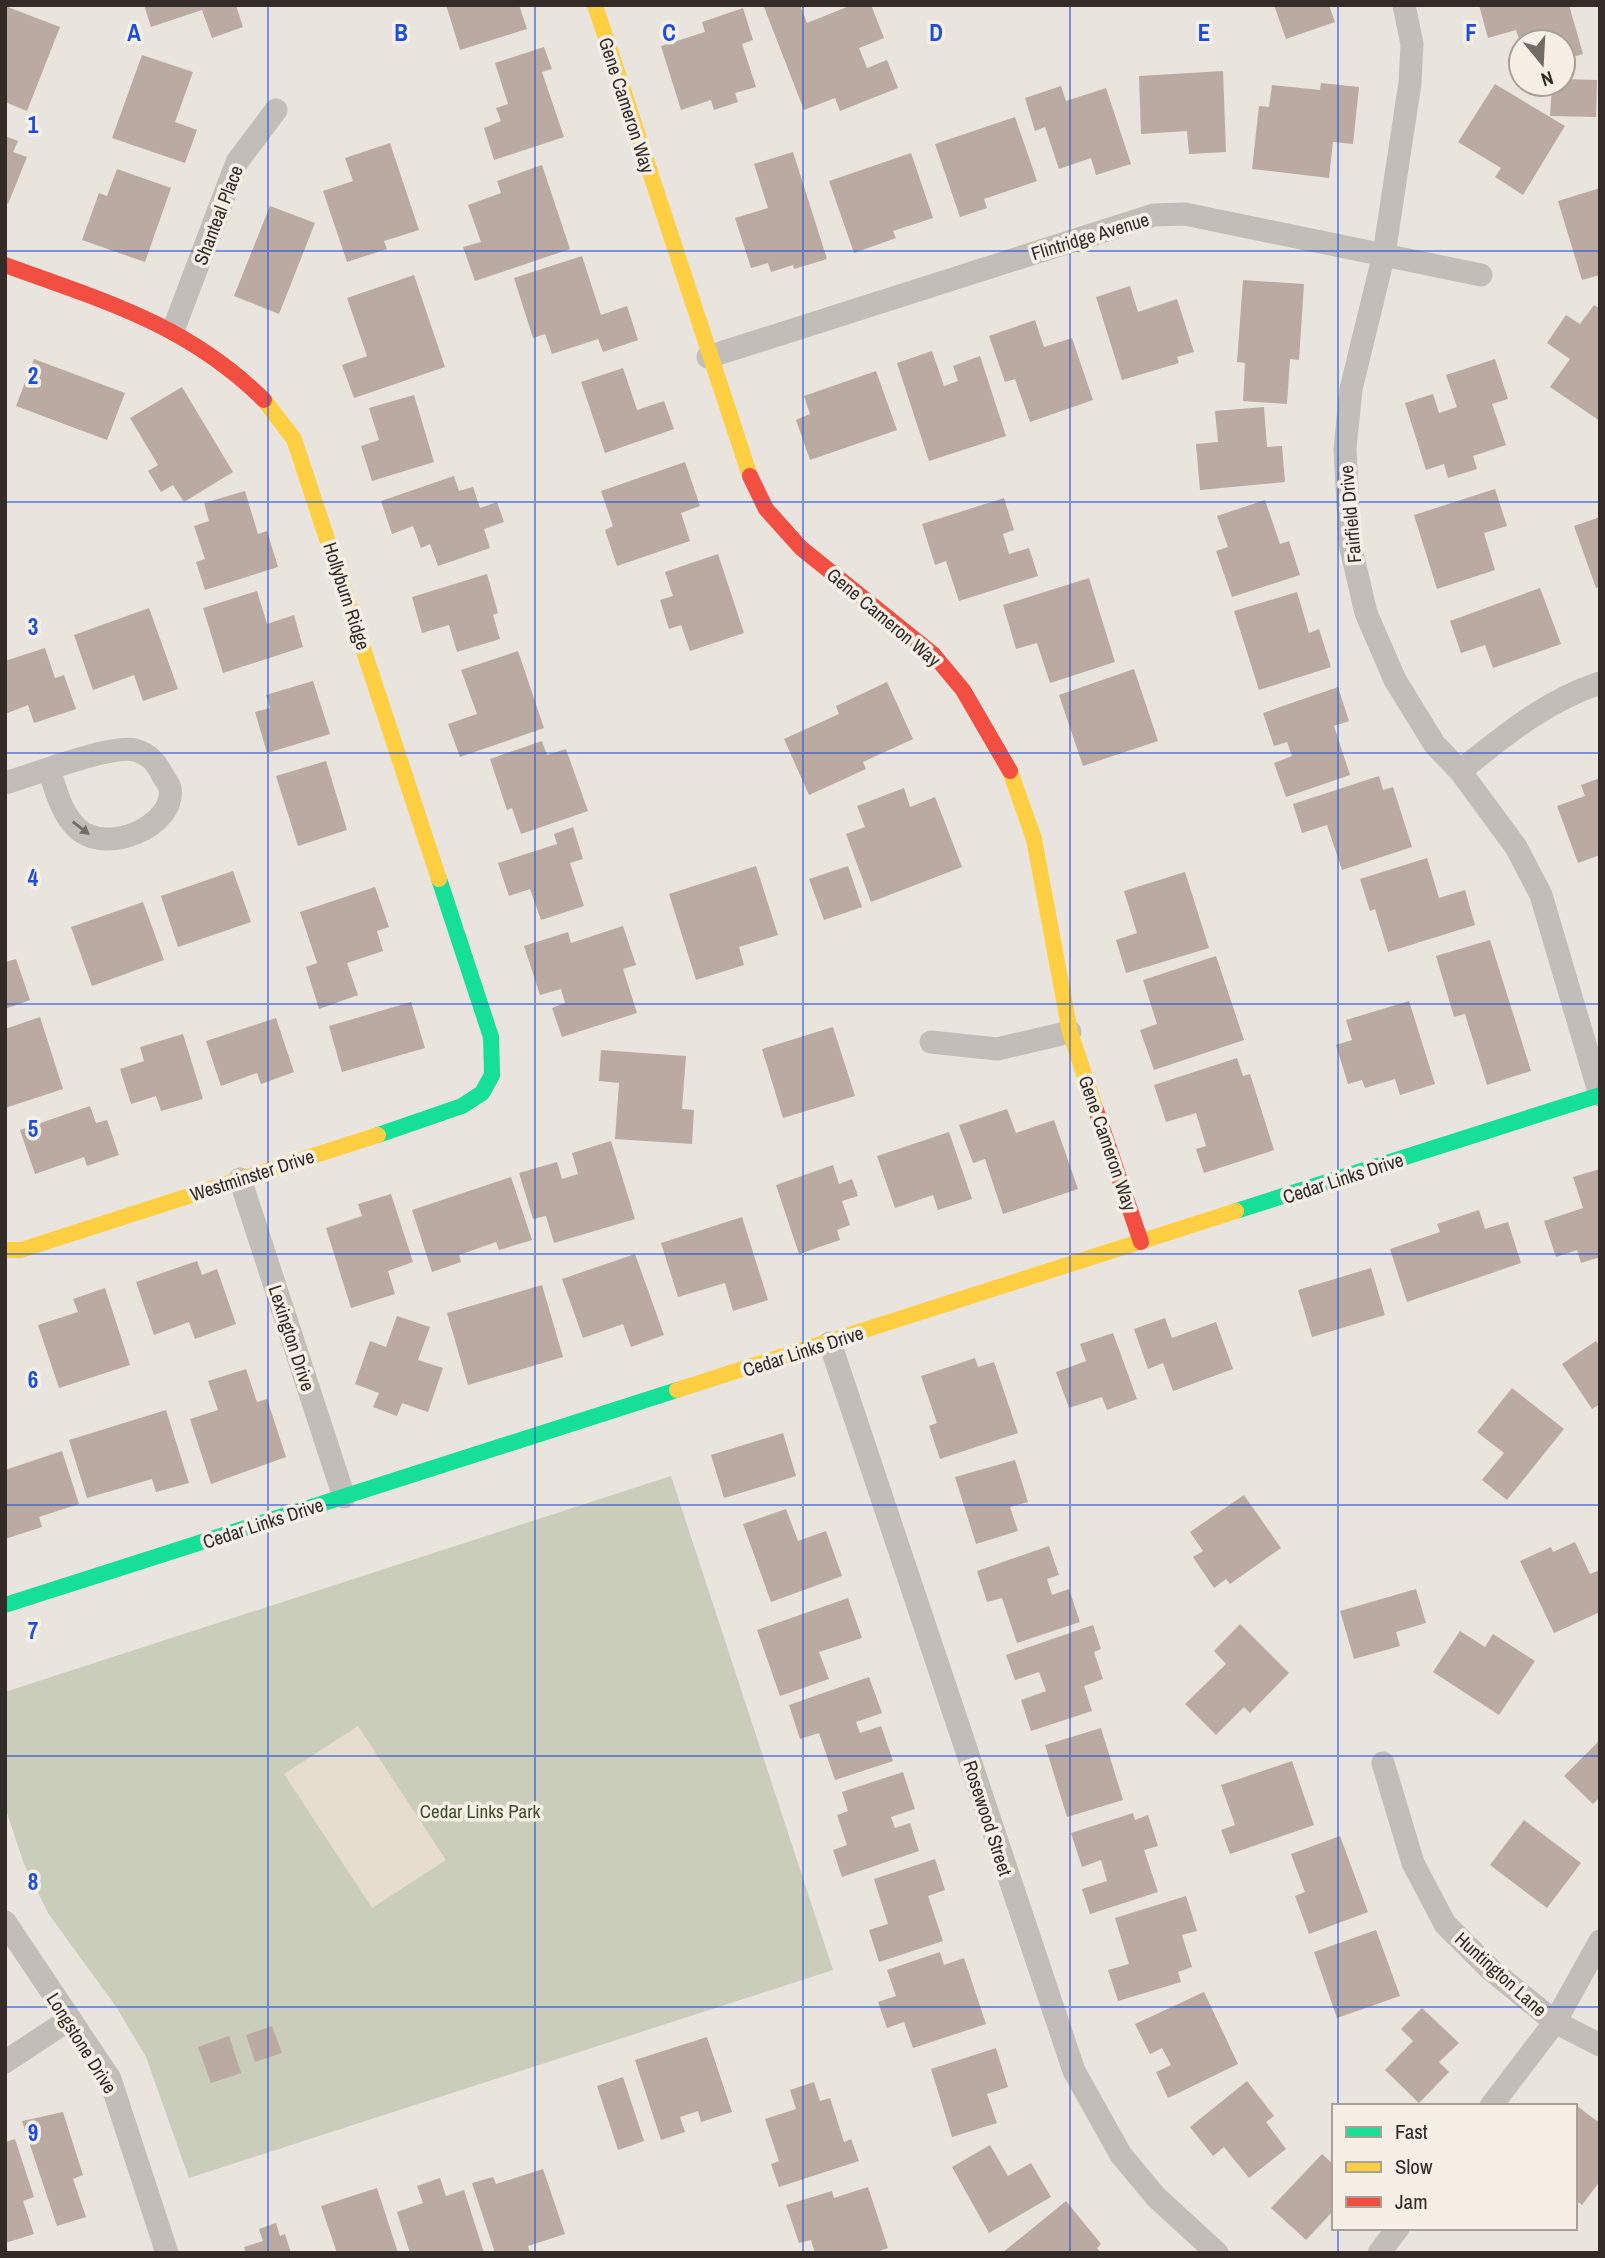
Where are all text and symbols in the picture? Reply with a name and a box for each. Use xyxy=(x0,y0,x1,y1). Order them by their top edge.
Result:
text: A xyxy=(127,17,141,48)
text: B xyxy=(394,17,408,48)
text: C xyxy=(662,17,676,48)
text: D xyxy=(929,17,943,48)
text: E xyxy=(1198,17,1210,48)
text: F xyxy=(1465,17,1477,48)
north arrow xyxy=(1507,28,1577,98)
street label: Gene Cameron Way xyxy=(593,34,661,176)
text: N xyxy=(1538,65,1557,93)
text: 1 xyxy=(28,109,39,140)
street label: Shanteal Place xyxy=(187,161,249,269)
street label: Flintridge Avenue xyxy=(1028,206,1152,266)
text: 2 xyxy=(28,360,38,391)
street label: Fairfield Drive xyxy=(1333,464,1367,564)
street label: Hollyburn Ridge xyxy=(317,539,377,653)
street label: Gene Cameron Way xyxy=(821,562,947,673)
text: 3 xyxy=(28,611,38,642)
one-way arrow xyxy=(71,821,89,836)
text: 4 xyxy=(28,862,39,893)
street label: Gene Cameron Way xyxy=(1073,1072,1143,1214)
text: 5 xyxy=(28,1113,38,1144)
street label: Westminster Drive xyxy=(187,1143,317,1207)
street label: Cedar Links Drive xyxy=(1279,1146,1407,1210)
street label: Lexington Drive xyxy=(263,1282,321,1394)
street label: Cedar Links Drive xyxy=(739,1319,867,1383)
text: 6 xyxy=(28,1364,38,1395)
street label: Cedar Links Drive xyxy=(199,1491,327,1555)
text: 7 xyxy=(28,1615,38,1646)
street label: Rosewood Street xyxy=(957,1757,1019,1879)
park label: Cedar Links Park xyxy=(420,1798,540,1824)
text: 8 xyxy=(28,1866,38,1897)
street label: Huntington Lane xyxy=(1449,1926,1553,2022)
street label: Longstone Drive xyxy=(41,1988,123,2098)
legend xyxy=(1332,2104,1577,2230)
text: 9 xyxy=(28,2117,38,2148)
text: Fast xyxy=(1395,2117,1428,2146)
text: Slow xyxy=(1395,2152,1433,2181)
text: Jam xyxy=(1395,2187,1428,2216)

